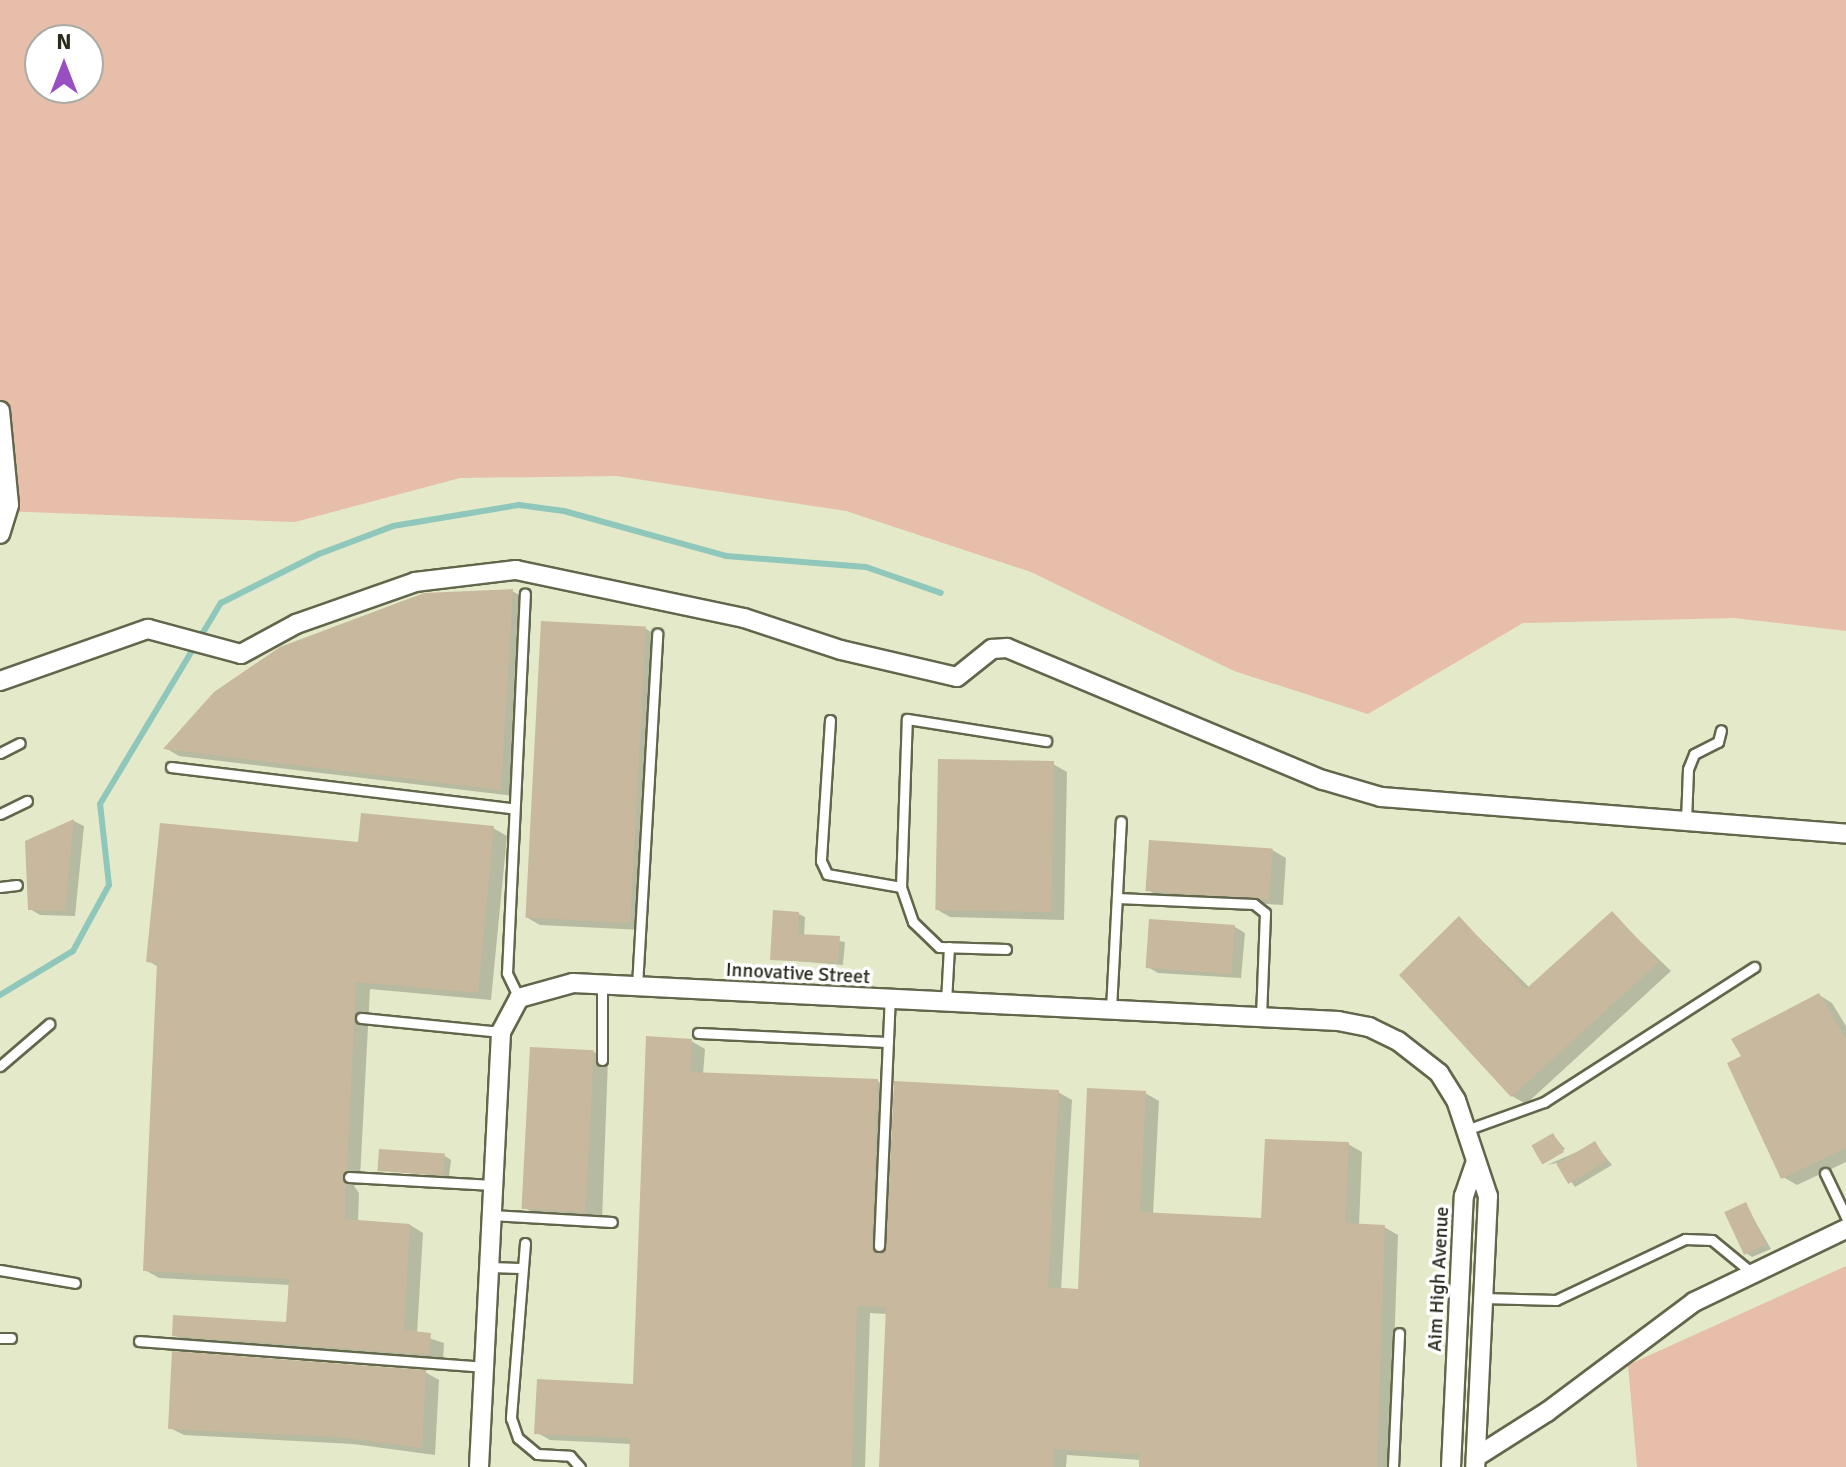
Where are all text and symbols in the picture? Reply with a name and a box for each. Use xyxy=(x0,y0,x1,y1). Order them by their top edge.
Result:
north arrow xyxy=(24,24,104,104)
text: N xyxy=(56,28,72,55)
street label: Innovative Street xyxy=(725,957,871,989)
street label: Aim High Avenue xyxy=(1422,1206,1454,1352)

